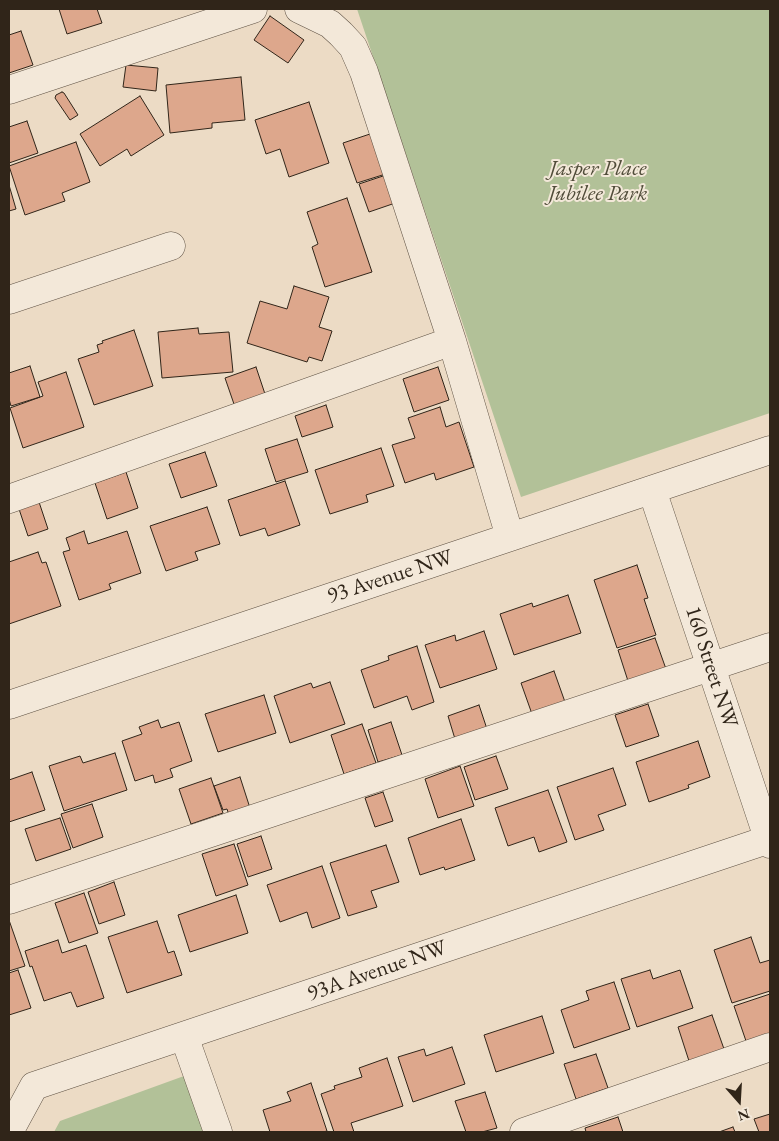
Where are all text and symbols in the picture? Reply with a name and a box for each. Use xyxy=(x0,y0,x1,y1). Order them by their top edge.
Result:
park label: Jasper Place Jubilee Park xyxy=(549,156,647,208)
street label: 93 Avenue NW xyxy=(324,544,456,610)
street label: 160 Street NW xyxy=(679,603,743,731)
street label: 93A Avenue NW xyxy=(304,935,450,1007)
north arrow xyxy=(714,1076,764,1126)
text: N xyxy=(736,1105,752,1126)

